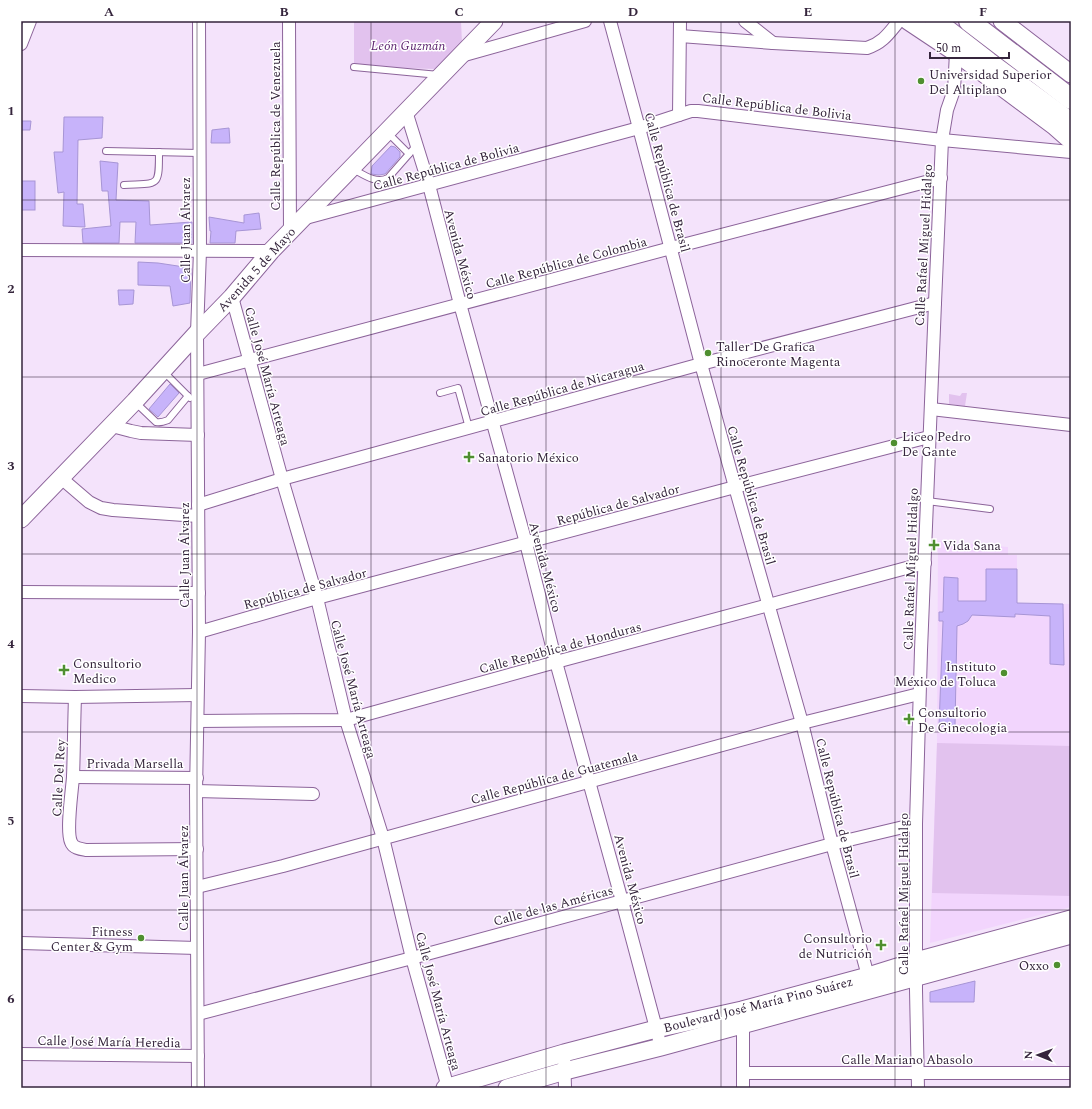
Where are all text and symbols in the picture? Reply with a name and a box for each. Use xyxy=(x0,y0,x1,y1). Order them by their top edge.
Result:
text: A xyxy=(104,2,114,22)
text: B xyxy=(279,2,289,22)
text: C xyxy=(454,2,464,22)
text: D xyxy=(628,2,638,22)
text: E xyxy=(804,2,813,22)
text: F xyxy=(979,2,987,22)
scale bar xyxy=(930,34,1009,60)
park label: León Guzmán xyxy=(371,36,445,56)
text: 50 m xyxy=(936,39,961,58)
street label: Calle República de Venezuela xyxy=(266,41,286,211)
place label: Universidad Superior Del Altiplano xyxy=(929,65,1052,100)
marker: Universidad Superior Del Altiplano xyxy=(916,76,926,86)
street label: Calle República de Bolivia xyxy=(701,88,853,126)
text: 1 xyxy=(7,101,15,121)
street label: Calle República de Brasil xyxy=(639,110,695,255)
street label: Calle República de Bolivia xyxy=(371,138,522,196)
street label: Calle Rafael Miguel Hidalgo xyxy=(910,163,938,327)
street label: Calle Juan Álvarez xyxy=(176,177,196,283)
street label: Avenida México xyxy=(438,207,482,302)
street label: Avenida 5 de Mayo xyxy=(213,223,301,317)
street label: Calle República de Colombia xyxy=(483,232,650,294)
text: 2 xyxy=(7,279,15,299)
street label: Calle José María Arteaga xyxy=(239,305,295,449)
place label: Taller De Grafica Rinoceronte Magenta xyxy=(716,337,841,372)
marker: Taller De Grafica Rinoceronte Magenta xyxy=(703,348,713,358)
street label: Calle República de Nicaragua xyxy=(478,356,647,422)
street label: Calle República de Brasil xyxy=(722,423,781,567)
place label: Liceo Pedro De Gante xyxy=(902,427,971,462)
marker: Liceo Pedro De Gante xyxy=(889,438,899,448)
place label: Sanatorio México xyxy=(478,448,579,468)
marker: Sanatorio México xyxy=(463,451,475,463)
text: 3 xyxy=(7,456,15,476)
street label: República de Salvador xyxy=(554,479,682,531)
street label: Calle Rafael Miguel Hidalgo xyxy=(898,488,924,650)
street label: Calle Juan Álvarez xyxy=(175,502,195,608)
street label: Avenida México xyxy=(523,520,567,615)
place label: Vida Sana xyxy=(943,536,1002,556)
marker: Vida Sana xyxy=(928,539,940,551)
street label: República de Salvador xyxy=(241,563,369,615)
street label: Calle República de Honduras xyxy=(477,617,644,679)
street label: Calle José María Arteaga xyxy=(325,618,381,762)
text: 4 xyxy=(7,634,15,654)
place label: Consultorio Medico xyxy=(73,654,142,689)
place label: Instituto México de Toluca xyxy=(895,657,997,692)
marker: Consultorio Medico xyxy=(58,664,70,676)
marker: Instituto México de Toluca xyxy=(999,668,1009,678)
place label: Consultorio De Ginecologia xyxy=(918,703,1008,738)
marker: Consultorio De Ginecologia xyxy=(903,713,915,725)
street label: Calle República de Brasil xyxy=(810,736,864,881)
street label: Calle Del Rey xyxy=(47,738,71,817)
street label: Calle República de Guatemala xyxy=(468,746,641,810)
street label: Privada Marsella xyxy=(87,754,184,774)
text: 5 xyxy=(7,811,15,831)
street label: Calle Rafael Miguel Hidalgo xyxy=(894,813,914,975)
street label: Calle Juan Álvarez xyxy=(174,825,194,931)
street label: Avenida México xyxy=(608,832,652,927)
street label: Calle de las Américas xyxy=(491,880,615,932)
place label: Fitness Center & Gym xyxy=(51,922,133,957)
place label: Consultorio de Nutrición xyxy=(799,929,872,964)
street label: Calle José María Arteaga xyxy=(410,930,466,1074)
marker: Fitness Center & Gym xyxy=(136,933,146,943)
marker: Consultorio de Nutrición xyxy=(875,939,887,951)
place label: Oxxo xyxy=(1019,956,1049,976)
marker: Oxxo xyxy=(1052,960,1062,970)
street label: Boulevard José María Pino Suárez xyxy=(661,972,855,1038)
text: 6 xyxy=(7,989,15,1009)
street label: Calle José María Heredia xyxy=(37,1031,182,1053)
north arrow xyxy=(1018,1035,1058,1075)
street label: Calle Mariano Abasolo xyxy=(841,1050,973,1070)
text: N xyxy=(1020,1050,1037,1059)

